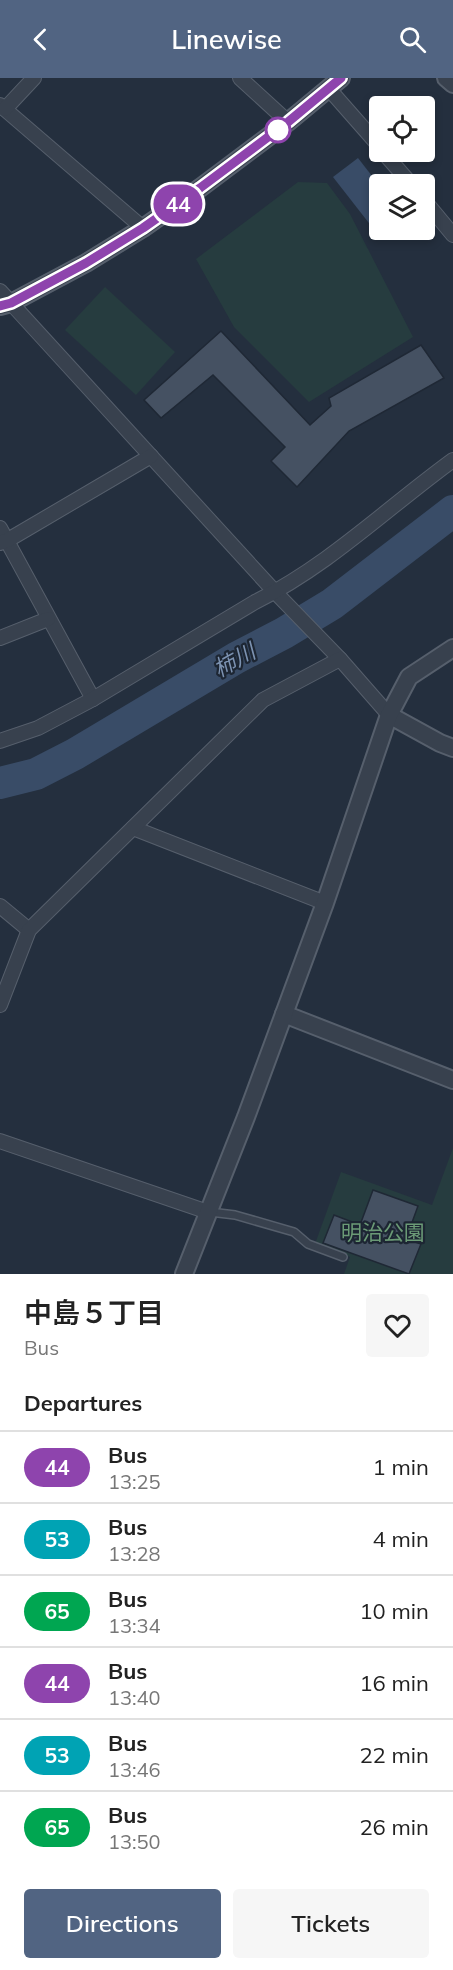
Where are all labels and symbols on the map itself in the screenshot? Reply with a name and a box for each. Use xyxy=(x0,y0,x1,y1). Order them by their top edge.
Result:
unlabelled marker xyxy=(265,117,291,143)
line badge: 44 xyxy=(151,184,205,224)
water label: 柿川 xyxy=(208,636,262,683)
park label: 明治公園 xyxy=(341,1219,425,1245)

